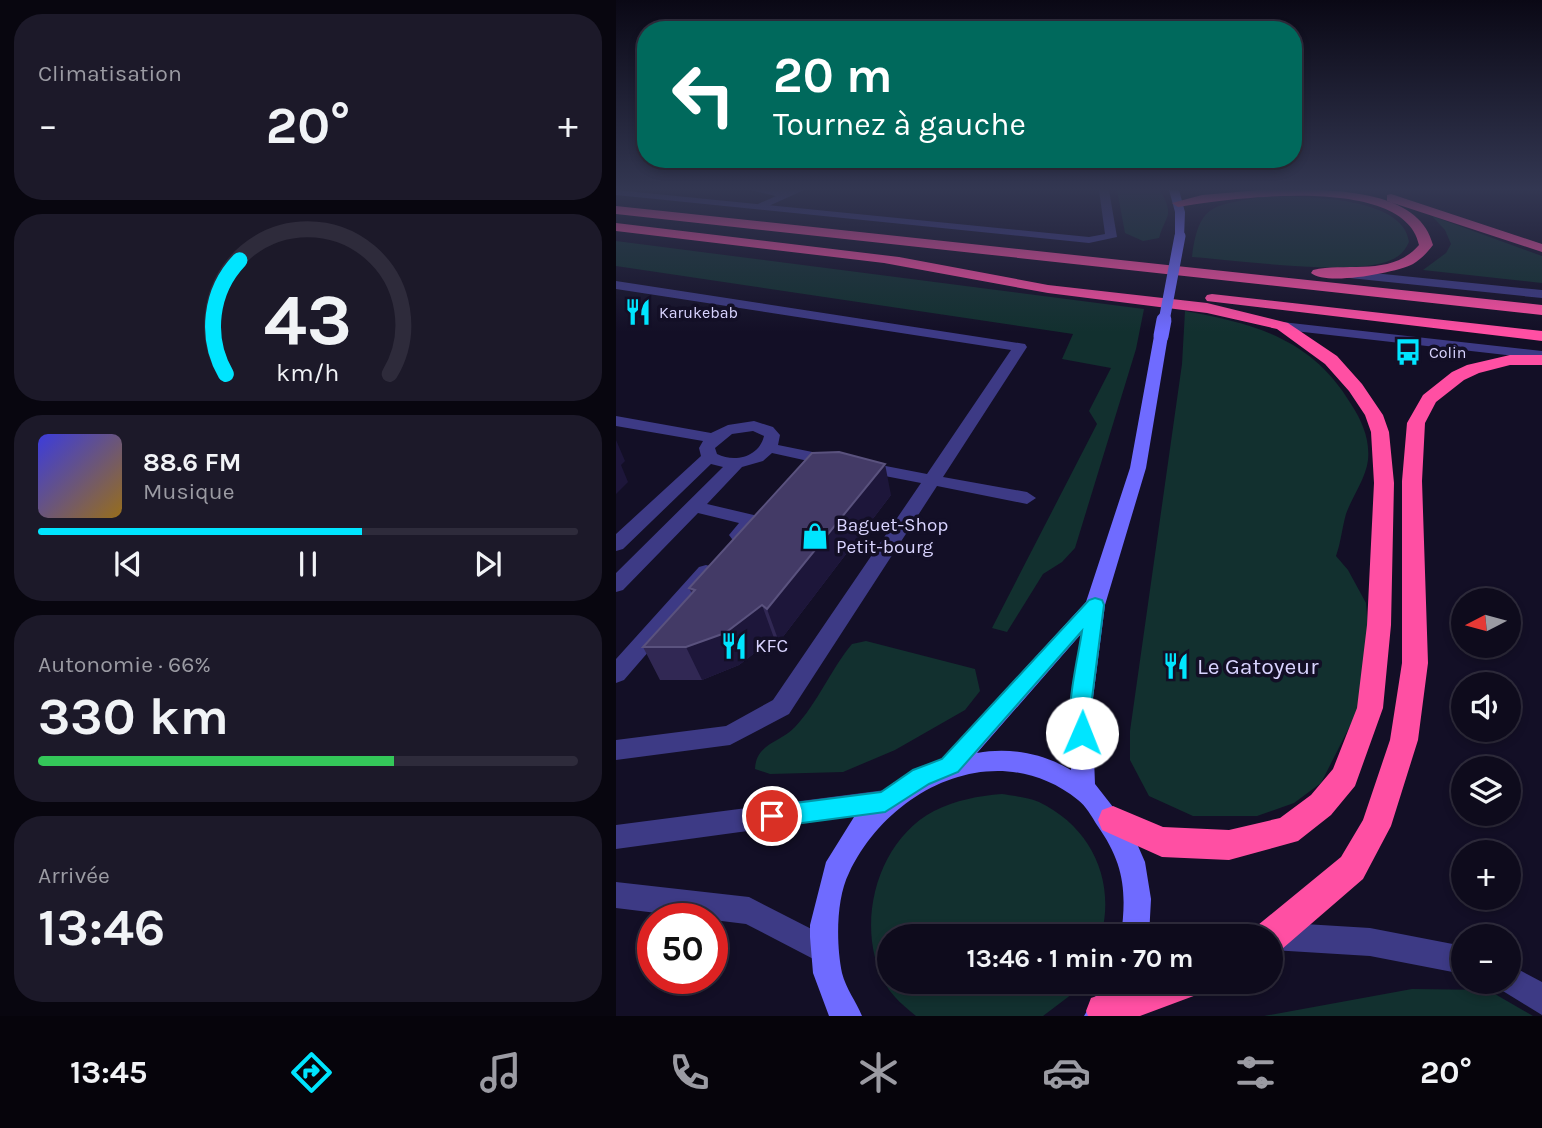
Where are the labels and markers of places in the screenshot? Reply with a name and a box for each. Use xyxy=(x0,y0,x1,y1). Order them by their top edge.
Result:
restaurant icon: Karukebab xyxy=(623,297,653,327)
place label: Karukebab xyxy=(659,303,738,322)
bus stop icon: Colin xyxy=(1393,337,1423,367)
place label: Colin xyxy=(1429,343,1466,362)
place label: Baguet-Shop Petit-bourg xyxy=(836,514,948,558)
shop icon: Baguet-Shop Petit-bourg xyxy=(800,521,830,551)
restaurant icon: KFC xyxy=(719,631,749,661)
place label: KFC xyxy=(755,635,788,657)
restaurant icon: Le Gatoyeur xyxy=(1161,651,1191,681)
place label: Le Gatoyeur xyxy=(1197,653,1319,680)
pin xyxy=(742,786,802,846)

